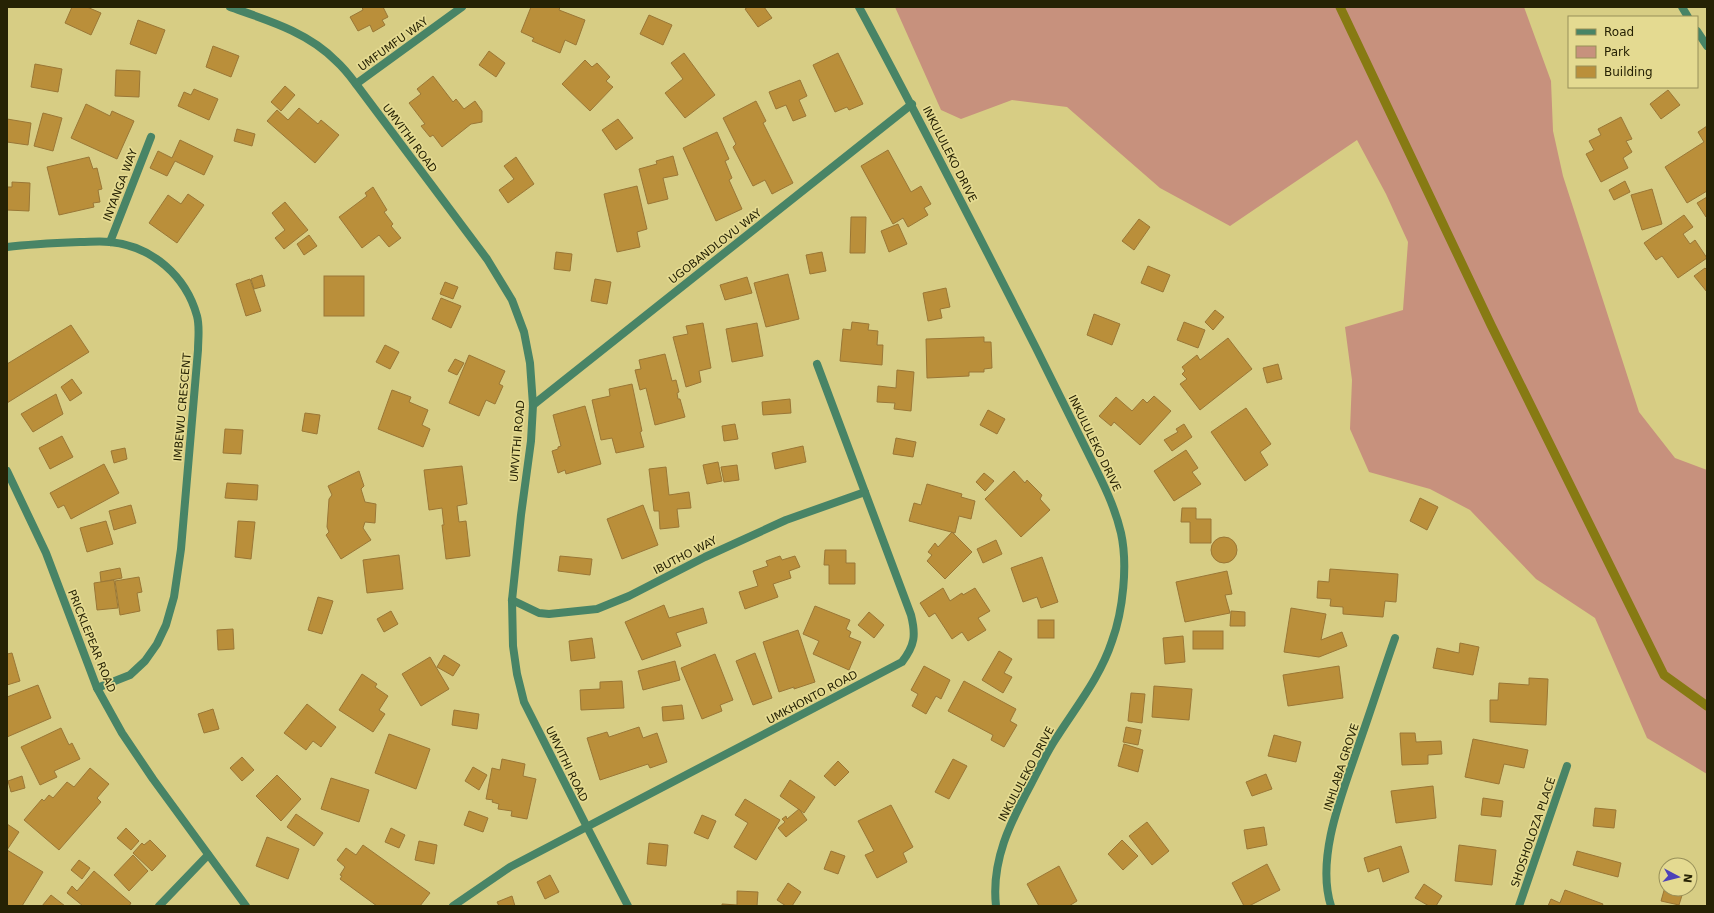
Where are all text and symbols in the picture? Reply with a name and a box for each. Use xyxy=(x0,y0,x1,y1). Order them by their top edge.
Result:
street label: UMFUMFU WAY xyxy=(356,15,431,74)
legend xyxy=(1568,16,1698,88)
text: Road xyxy=(1604,25,1634,39)
text: Park xyxy=(1604,45,1630,59)
text: Building xyxy=(1604,65,1653,79)
street label: UMVITHI ROAD xyxy=(380,102,440,175)
street label: INKULULEKO DRIVE xyxy=(920,104,979,204)
street label: INYANGA WAY xyxy=(101,147,140,223)
street label: UGOBANDLOVU WAY xyxy=(666,206,764,287)
street label: IMBEWU CRESCENT xyxy=(171,352,194,462)
street label: INKULULEKO DRIVE xyxy=(1066,393,1124,494)
street label: UMVITHI ROAD xyxy=(507,400,528,483)
street label: IBUTHO WAY xyxy=(651,534,719,577)
street label: PRICKLEPEAR ROAD xyxy=(65,588,118,695)
street label: UMKHONTO ROAD xyxy=(765,668,860,727)
street label: INHLABA GROVE xyxy=(1321,722,1362,813)
street label: UMVITHI ROAD xyxy=(543,724,590,804)
street label: INKULULEKO DRIVE xyxy=(996,724,1057,824)
street label: SHOSHOLOZA PLACE xyxy=(1508,775,1558,889)
north arrow xyxy=(1658,857,1698,897)
text: N xyxy=(1680,873,1694,884)

